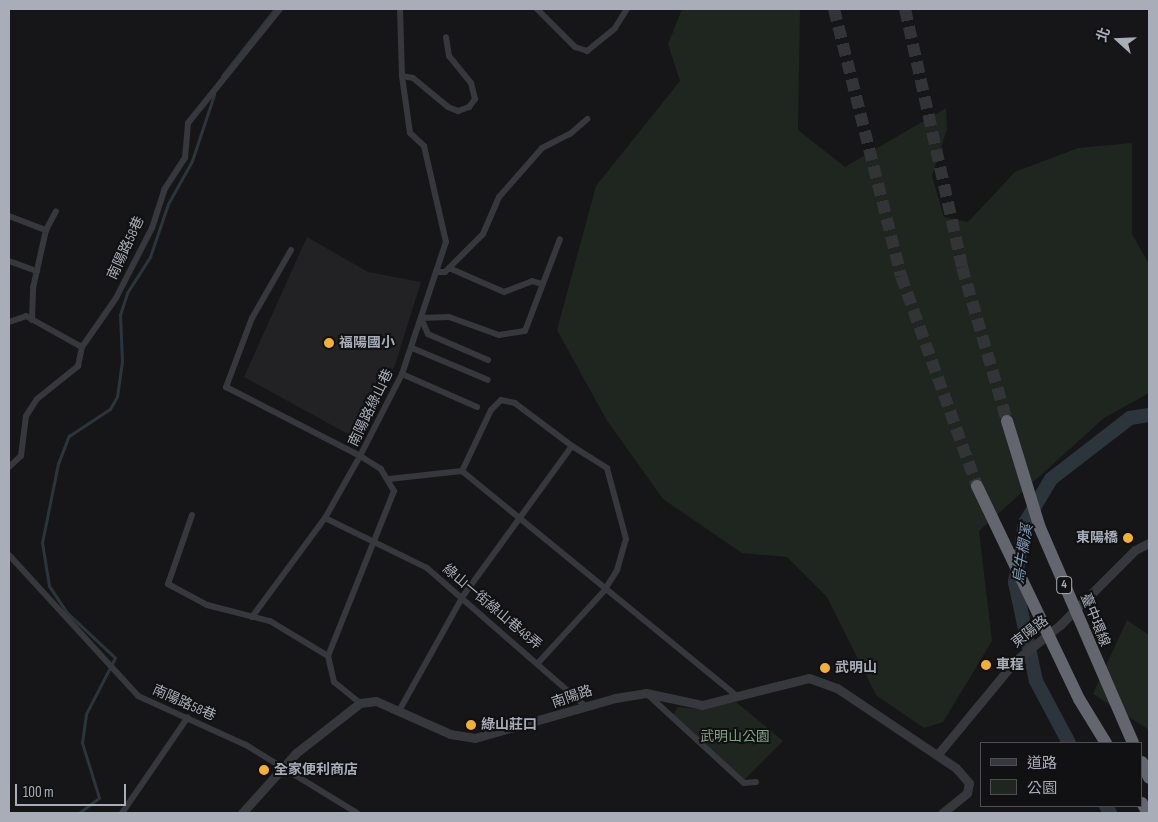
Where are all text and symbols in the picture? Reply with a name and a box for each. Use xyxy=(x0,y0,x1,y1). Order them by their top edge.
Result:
north arrow xyxy=(1093,15,1143,65)
text: 北 xyxy=(1093,25,1114,44)
street label: 南陽路58巷 xyxy=(104,214,148,282)
place label: 福陽國小 xyxy=(339,335,395,351)
marker: 福陽國小 xyxy=(323,337,335,349)
street label: 南陽路綠山巷 xyxy=(345,367,397,449)
water label: 烏牛欄溪 xyxy=(1009,523,1037,585)
place label: 東陽橋 xyxy=(1076,530,1118,546)
marker: 東陽橋 xyxy=(1122,532,1134,544)
street label: 綠山一街綠山巷48弄 xyxy=(439,561,545,653)
road number: 4 xyxy=(1055,576,1073,594)
street label: 臺中環線 xyxy=(1077,591,1113,649)
street label: 東陽路 xyxy=(1008,612,1052,652)
place label: 車程 xyxy=(996,657,1024,673)
marker: 車程 xyxy=(980,659,992,671)
place label: 武明山 xyxy=(835,660,877,676)
marker: 武明山 xyxy=(819,662,831,674)
street label: 南陽路58巷 xyxy=(150,682,218,724)
street label: 南陽路 xyxy=(549,682,595,712)
place label: 綠山莊口 xyxy=(481,717,537,733)
marker: 綠山莊口 xyxy=(465,719,477,731)
park label: 武明山公園 xyxy=(700,729,770,745)
legend xyxy=(980,742,1143,807)
text: 道路 xyxy=(1027,754,1057,773)
place label: 全家便利商店 xyxy=(274,762,358,778)
marker: 全家便利商店 xyxy=(258,764,270,776)
scale bar xyxy=(18,774,129,806)
text: 公園 xyxy=(1027,779,1057,798)
text: 100 m xyxy=(23,783,54,802)

